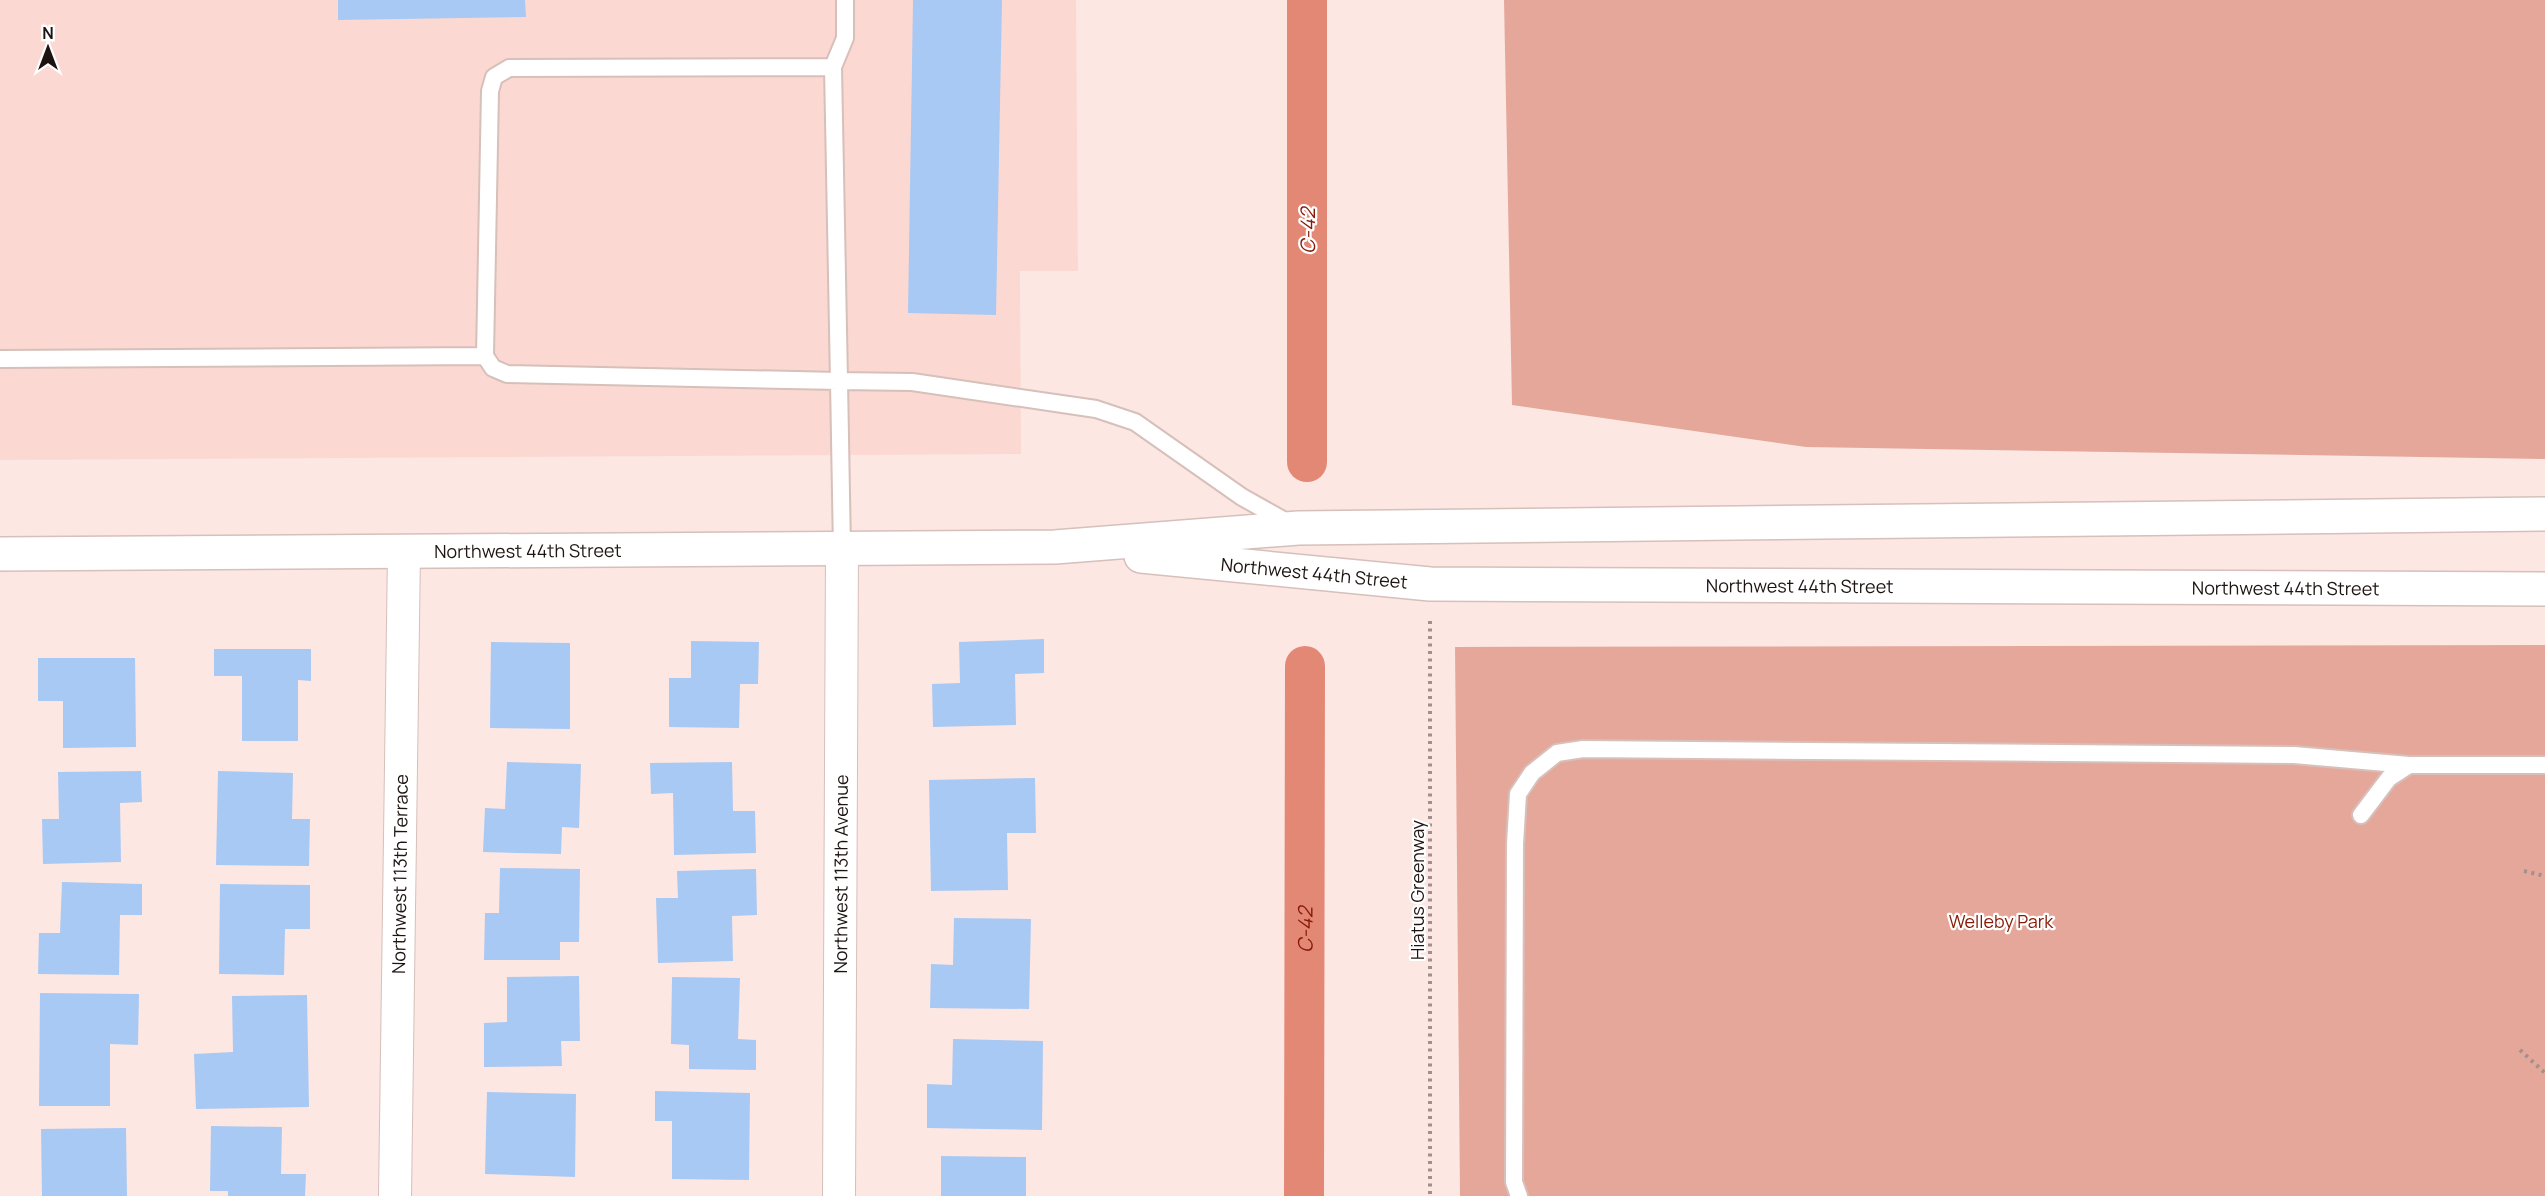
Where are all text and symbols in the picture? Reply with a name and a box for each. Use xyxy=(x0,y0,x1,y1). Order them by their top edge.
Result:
north arrow xyxy=(18,18,78,78)
text: N xyxy=(42,22,54,44)
water label: C-42 xyxy=(1294,205,1321,254)
street label: Northwest 44th Street xyxy=(434,538,622,563)
street label: Northwest 44th Street xyxy=(1220,552,1409,594)
street label: Northwest 44th Street xyxy=(1706,573,1893,598)
street label: Northwest 44th Street xyxy=(2192,575,2379,600)
street label: Northwest 113th Terrace xyxy=(386,774,413,974)
street label: Northwest 113th Avenue xyxy=(828,774,853,974)
street label: Hiatus Greenway xyxy=(1405,819,1429,960)
water label: C-42 xyxy=(1291,904,1318,953)
park label: Welleby Park xyxy=(1949,909,2054,933)

